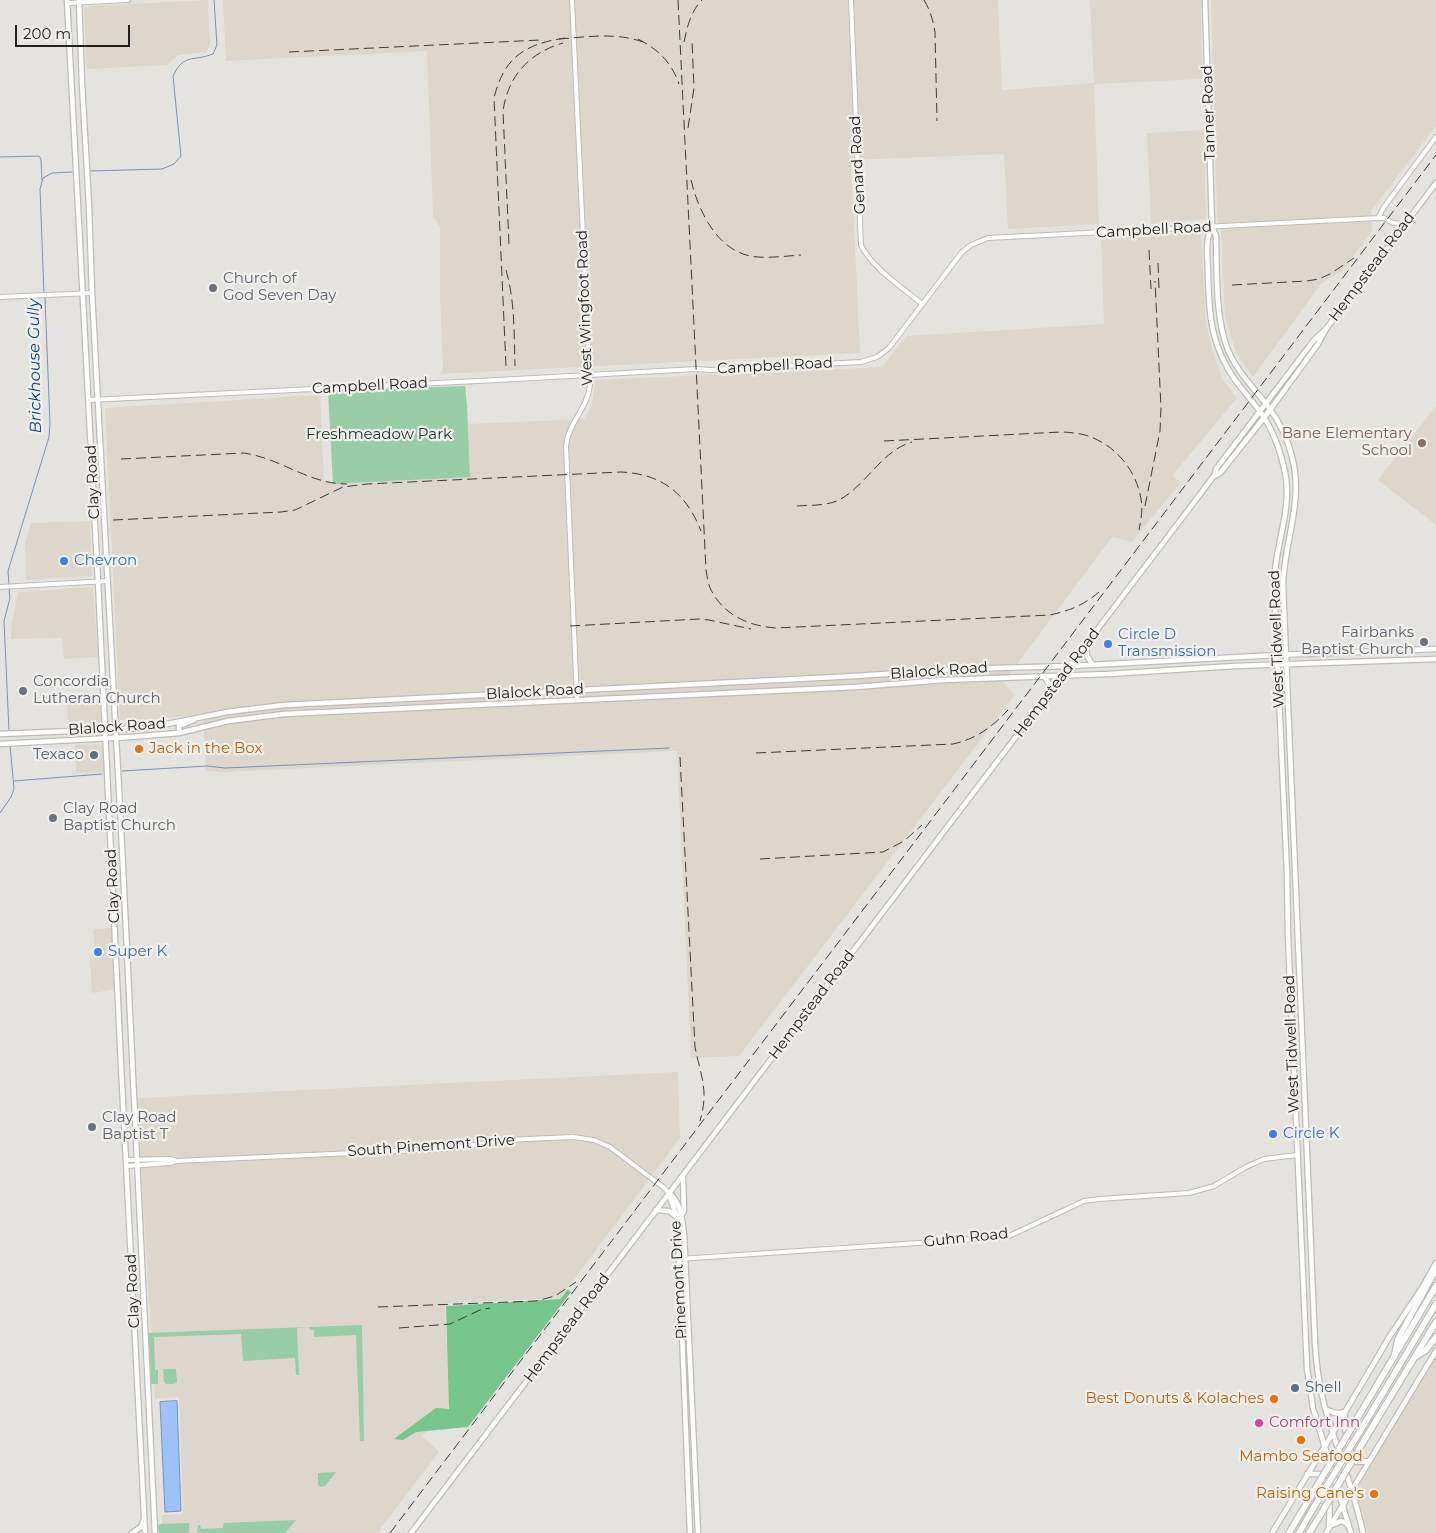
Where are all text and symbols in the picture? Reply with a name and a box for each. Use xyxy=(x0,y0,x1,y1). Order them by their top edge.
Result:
scale bar xyxy=(18,15,132,47)
text: 200 m xyxy=(23,24,71,43)
street label: Tanner Road xyxy=(1198,65,1220,161)
street label: Genard Road xyxy=(846,115,870,215)
street label: Hempstead Road xyxy=(1325,209,1419,325)
street label: Campbell Road xyxy=(1096,218,1212,242)
street label: West Wingfoot Road xyxy=(573,230,597,386)
place label: Church of God Seven Day xyxy=(223,270,336,305)
marker: Church of God Seven Day xyxy=(207,282,219,294)
water label: Brickhouse Gully xyxy=(24,299,46,433)
street label: Campbell Road xyxy=(717,354,833,378)
street label: Campbell Road xyxy=(312,374,428,398)
place label: Bane Elementary School xyxy=(1282,425,1412,460)
park label: Freshmeadow Park xyxy=(306,426,452,444)
marker: Bane Elementary School xyxy=(1416,437,1428,449)
street label: Clay Road xyxy=(82,444,104,520)
place label: Chevron xyxy=(74,552,137,570)
marker: Chevron xyxy=(58,555,70,567)
street label: West Tidwell Road xyxy=(1266,570,1288,708)
place label: Fairbanks Baptist Church xyxy=(1301,624,1414,659)
street label: Hempstead Road xyxy=(1010,625,1104,741)
place label: Circle D Transmission xyxy=(1118,626,1216,661)
marker: Fairbanks Baptist Church xyxy=(1418,636,1430,648)
marker: Circle D Transmission xyxy=(1102,638,1114,650)
street label: Blalock Road xyxy=(889,659,989,683)
place label: Concordia Lutheran Church xyxy=(33,673,161,708)
street label: Blalock Road xyxy=(486,680,584,704)
marker: Concordia Lutheran Church xyxy=(17,685,29,697)
street label: Blalock Road xyxy=(67,715,167,739)
place label: Jack in the Box xyxy=(149,740,262,758)
marker: Jack in the Box xyxy=(133,743,145,755)
place label: Texaco xyxy=(33,746,84,764)
marker: Texaco xyxy=(88,749,100,761)
place label: Clay Road Baptist Church xyxy=(63,800,176,835)
marker: Clay Road Baptist Church xyxy=(47,812,59,824)
street label: Clay Road xyxy=(102,848,124,924)
place label: Super K xyxy=(108,943,167,961)
marker: Super K xyxy=(92,946,104,958)
street label: Hempstead Road xyxy=(765,947,859,1063)
street label: West Tidwell Road xyxy=(1281,975,1303,1113)
place label: Clay Road Baptist T xyxy=(102,1109,177,1144)
marker: Clay Road Baptist T xyxy=(86,1121,98,1133)
place label: Circle K xyxy=(1283,1125,1340,1143)
marker: Circle K xyxy=(1267,1128,1279,1140)
street label: South Pinemont Drive xyxy=(347,1131,515,1161)
street label: Pinemont Drive xyxy=(667,1220,691,1340)
street label: Guhn Road xyxy=(923,1225,1009,1251)
street label: Clay Road xyxy=(122,1253,144,1329)
street label: Hempstead Road xyxy=(520,1270,614,1386)
place label: Shell xyxy=(1305,1379,1341,1397)
marker: Shell xyxy=(1289,1382,1301,1394)
place label: Best Donuts & Kolaches xyxy=(1086,1390,1264,1408)
marker: Best Donuts & Kolaches xyxy=(1268,1393,1280,1405)
place label: Comfort Inn xyxy=(1269,1414,1360,1432)
marker: Comfort Inn xyxy=(1253,1417,1265,1429)
marker: Mambo Seafood xyxy=(1295,1434,1307,1446)
place label: Mambo Seafood xyxy=(1239,1448,1363,1466)
place label: Raising Cane's xyxy=(1256,1485,1364,1503)
marker: Raising Cane's xyxy=(1368,1488,1380,1500)

